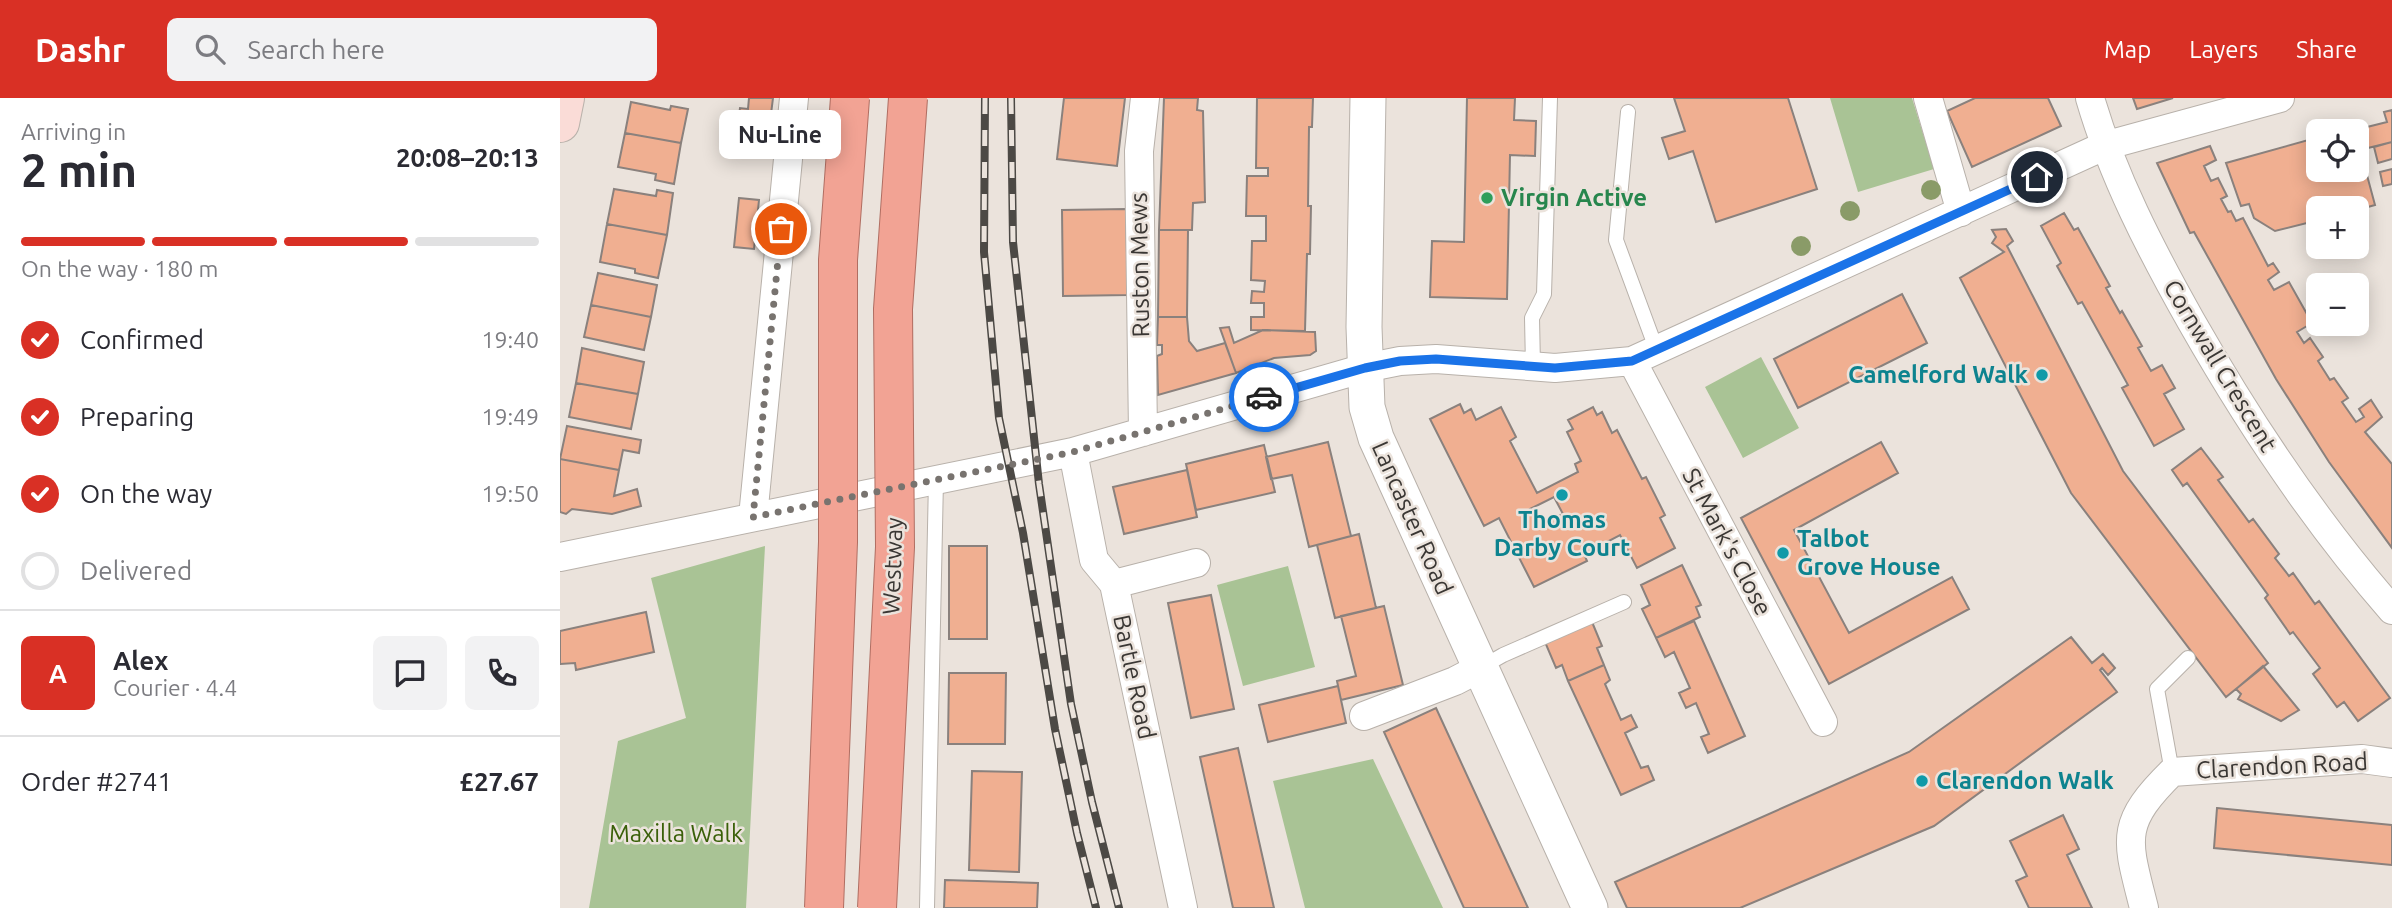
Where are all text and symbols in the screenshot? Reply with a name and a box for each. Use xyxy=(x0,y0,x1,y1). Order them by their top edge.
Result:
search box xyxy=(167,18,657,81)
icon: search xyxy=(191,30,229,68)
text: Dashr xyxy=(35,31,125,68)
text: Search here xyxy=(247,35,385,64)
text: Map xyxy=(2104,36,2151,63)
text: Layers xyxy=(2189,36,2258,63)
text: Share xyxy=(2296,36,2357,63)
callout: Nu-Line xyxy=(720,110,842,159)
text: Arriving in xyxy=(21,119,126,144)
map controls xyxy=(2306,119,2369,336)
button: locate xyxy=(2306,119,2369,182)
text: Nu-Line xyxy=(738,122,822,147)
text: 20:08–20:13 xyxy=(396,143,539,172)
text: 2 min xyxy=(21,144,137,196)
pin xyxy=(2007,147,2067,207)
icon: home xyxy=(2018,158,2056,196)
place label: Virgin Active xyxy=(1501,184,1647,211)
marker: Virgin Active xyxy=(1479,190,1495,206)
street label: Ruston Mews xyxy=(1125,192,1154,338)
button: + xyxy=(2306,196,2369,259)
pin xyxy=(751,199,811,259)
icon: bag xyxy=(762,210,800,248)
text: On the way · 180 m xyxy=(21,256,218,281)
button: − xyxy=(2306,273,2369,336)
street label: Cornwall Crescent xyxy=(2159,275,2283,457)
icon: check xyxy=(21,321,59,359)
text: Confirmed xyxy=(80,325,204,354)
text: 19:40 xyxy=(481,327,539,352)
place label: Camelford Walk xyxy=(1848,361,2029,388)
courier xyxy=(1229,362,1299,432)
marker: Camelford Walk xyxy=(2034,367,2050,383)
icon: car xyxy=(1245,378,1283,416)
icon: check xyxy=(21,398,59,436)
text: Preparing xyxy=(80,402,194,431)
text: 19:49 xyxy=(481,404,539,429)
street label: Lancaster Road xyxy=(1367,437,1458,599)
street label: St Mark's Close xyxy=(1677,464,1777,620)
icon: check xyxy=(21,475,59,513)
text: On the way xyxy=(80,479,212,508)
text: 19:50 xyxy=(481,481,539,506)
marker: Thomas Darby Court xyxy=(1554,487,1570,503)
place label: Thomas Darby Court xyxy=(1494,506,1630,561)
street label: Westway xyxy=(877,516,908,615)
place label: Talbot Grove House xyxy=(1797,525,1941,580)
marker: Talbot Grove House xyxy=(1775,545,1791,561)
text: Delivered xyxy=(80,556,192,585)
street label: Bartle Road xyxy=(1108,612,1161,742)
button: chat xyxy=(373,636,447,710)
button: phone xyxy=(465,636,539,710)
text: Alex xyxy=(113,646,168,675)
text: A xyxy=(49,659,67,688)
text: Courier · 4.4 xyxy=(113,675,237,700)
street label: Clarendon Road xyxy=(2195,748,2369,783)
text: Order #2741 xyxy=(21,767,172,796)
text: £27.67 xyxy=(459,767,539,796)
place label: Clarendon Walk xyxy=(1936,767,2114,794)
marker: Clarendon Walk xyxy=(1914,773,1930,789)
park label: Maxilla Walk xyxy=(609,820,743,847)

